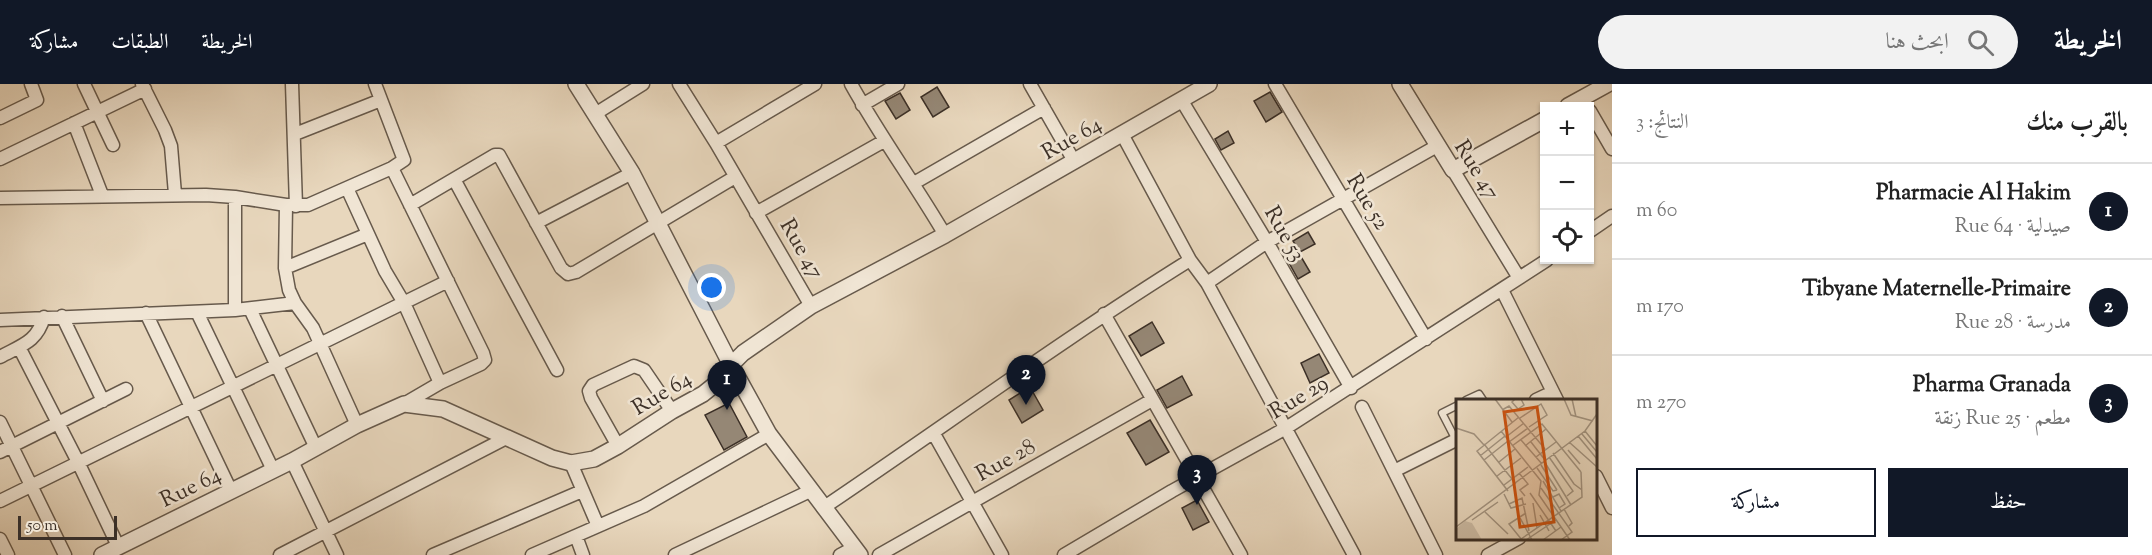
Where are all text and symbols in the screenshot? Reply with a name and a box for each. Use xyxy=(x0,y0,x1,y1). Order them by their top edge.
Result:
search box xyxy=(1598,15,2018,69)
text: الخريطة xyxy=(2054,22,2122,62)
icon: search xyxy=(1964,26,1997,59)
text: ابحث هنا xyxy=(1886,27,1949,59)
text: مشاركة xyxy=(30,28,78,58)
text: الطبقات xyxy=(111,28,168,58)
text: الخريطة xyxy=(201,28,253,58)
map controls xyxy=(1540,102,1594,264)
button: + xyxy=(1540,102,1594,156)
text: بالقرب منك xyxy=(2026,105,2128,142)
text: النتائج: 3 xyxy=(1636,109,1689,138)
street label: Rue 64 xyxy=(1037,110,1108,170)
street label: Rue 47 xyxy=(1445,135,1506,207)
button: − xyxy=(1540,156,1594,210)
street label: Rue 52 xyxy=(1337,168,1396,237)
text: Pharmacie Al Hakim xyxy=(1876,178,2071,210)
text: 60 m xyxy=(1636,197,1677,226)
text: 1 xyxy=(2105,197,2112,226)
street label: Rue 53 xyxy=(1255,201,1312,268)
button: locate xyxy=(1540,210,1594,264)
street label: Rue 47 xyxy=(770,213,830,286)
text: صيدلية · Rue 64 xyxy=(1955,213,2071,242)
your location xyxy=(697,273,726,302)
text: Tibyane Maternelle-Primaire xyxy=(1802,274,2071,306)
text: 170 m xyxy=(1636,293,1684,322)
text: 2 xyxy=(2104,293,2113,322)
text: مدرسة · Rue 28 xyxy=(1955,309,2071,338)
pin: 2 xyxy=(1006,356,1046,405)
pin: 1 xyxy=(708,360,746,410)
street label: Rue 64 xyxy=(627,364,698,425)
street label: Rue 29 xyxy=(1264,368,1335,429)
text: Pharma Granada xyxy=(1913,370,2071,402)
text: 270 m xyxy=(1636,389,1686,418)
text: 3 xyxy=(2104,389,2113,418)
inset map xyxy=(1456,399,1597,540)
text: مطعم · Rue 25 زنقة xyxy=(1935,405,2071,434)
street label: Rue 28 xyxy=(971,432,1042,491)
pin: 3 xyxy=(1178,456,1216,505)
street label: Rue 64 xyxy=(155,460,227,517)
button: مشاركة xyxy=(1636,468,1876,537)
button: حفظ xyxy=(1888,468,2128,537)
scale bar xyxy=(18,513,117,540)
text: 50 m xyxy=(27,515,58,538)

